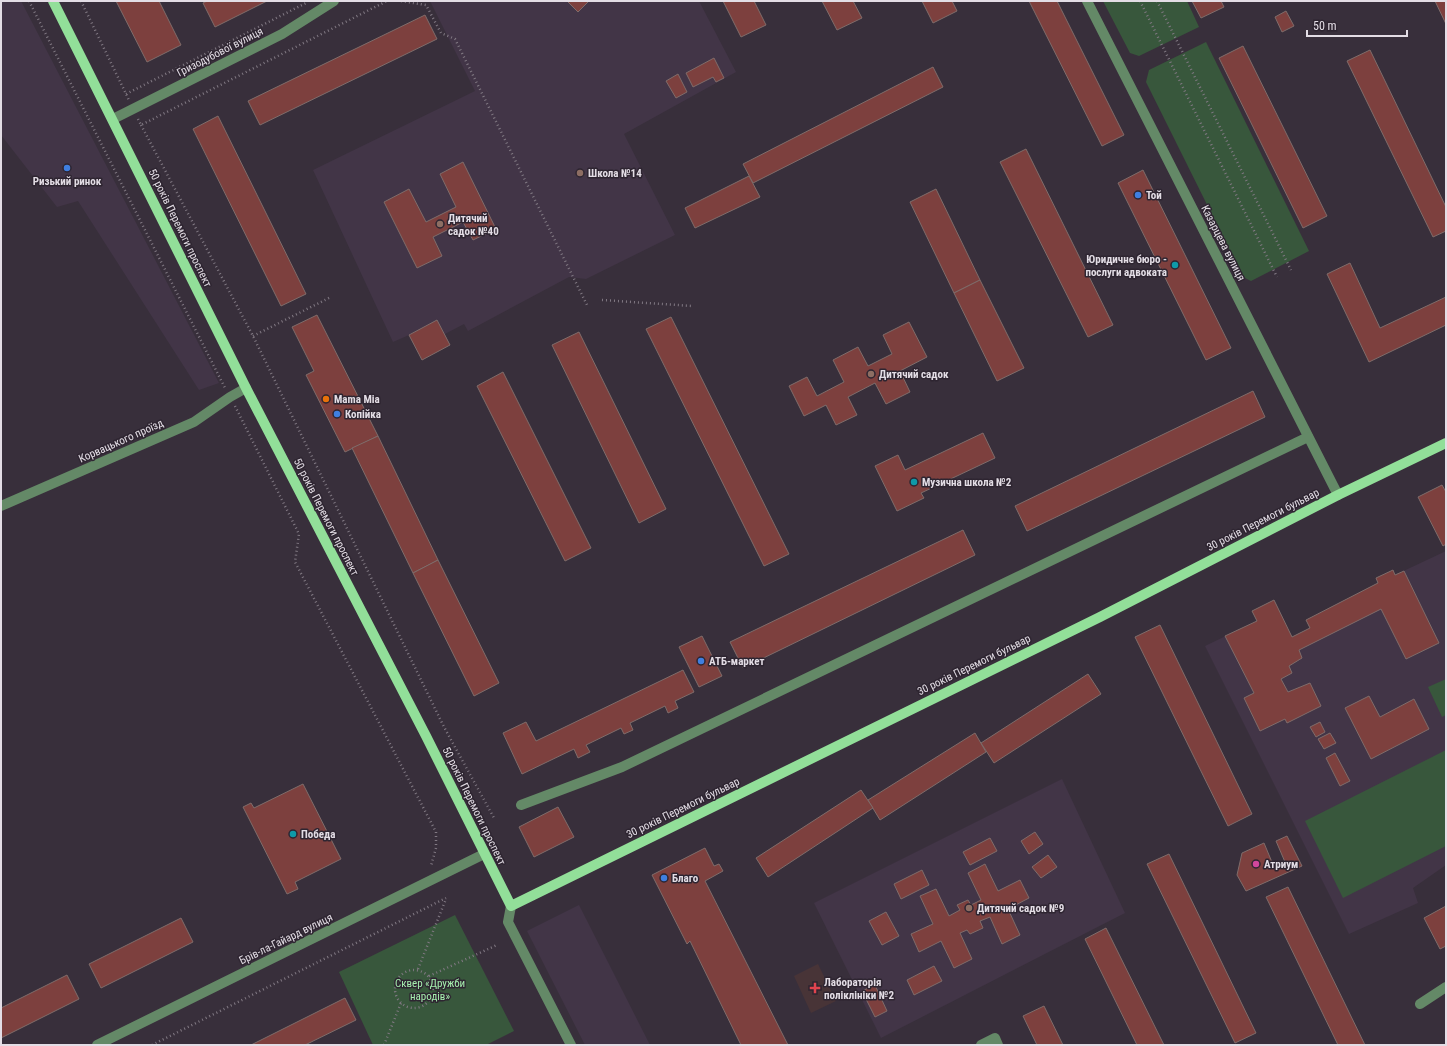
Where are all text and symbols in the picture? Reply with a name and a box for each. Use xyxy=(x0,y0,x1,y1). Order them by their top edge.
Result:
scale bar xyxy=(1307,12,1407,38)
text: 50 m xyxy=(1313,19,1337,33)
street label: Гризодубової вулиця xyxy=(175,25,265,79)
marker: Ризький ринок xyxy=(62,163,72,173)
street label: 50 років Перемоги проспект xyxy=(146,167,214,290)
place label: Школа №14 xyxy=(588,167,642,180)
marker: Школа №14 xyxy=(575,168,585,178)
place label: Ризький ринок xyxy=(33,175,102,188)
place label: Той xyxy=(1146,189,1162,202)
marker: Той xyxy=(1133,190,1143,200)
street label: Казарцева вулиця xyxy=(1198,203,1248,283)
place label: Дитячий садок №40 xyxy=(448,212,499,238)
marker: Дитячий садок №40 xyxy=(435,219,445,229)
place label: Юридичне бюро - послуги адвоката xyxy=(1085,253,1167,279)
marker: Юридичне бюро - послуги адвоката xyxy=(1170,260,1180,270)
place label: Дитячий садок xyxy=(879,368,949,381)
marker: Дитячий садок xyxy=(866,369,876,379)
place label: Mama Mia xyxy=(334,393,380,406)
marker: Mama Mia xyxy=(321,394,331,404)
place label: Копійка xyxy=(345,408,381,421)
marker: Копійка xyxy=(332,409,342,419)
street label: Корвацького проїзд xyxy=(77,416,166,466)
street label: 50 років Перемоги проспект xyxy=(291,456,361,578)
place label: Музична школа №2 xyxy=(922,476,1012,489)
marker: Музична школа №2 xyxy=(909,477,919,487)
street label: 30 років Перемоги бульвар xyxy=(1205,486,1321,554)
street label: 30 років Перемоги бульвар xyxy=(915,632,1033,698)
place label: АТБ-маркет xyxy=(709,655,764,668)
marker: АТБ-маркет xyxy=(696,656,706,666)
street label: 50 років Перемоги проспект xyxy=(440,745,508,868)
street label: 30 років Перемоги бульвар xyxy=(624,775,742,841)
place label: Победа xyxy=(301,828,335,841)
marker: Победа xyxy=(288,829,298,839)
place label: Атриум xyxy=(1264,858,1298,871)
marker: Атриум xyxy=(1251,859,1261,869)
place label: Благо xyxy=(672,872,699,885)
marker: Благо xyxy=(659,873,669,883)
place label: Дитячий садок №9 xyxy=(977,902,1064,915)
marker: Дитячий садок №9 xyxy=(964,903,974,913)
street label: Брів-ла-Гайард вулиця xyxy=(237,911,335,967)
place label: Лабораторія поліклініки №2 xyxy=(824,976,894,1002)
park label: Сквер «Дружби народів» xyxy=(395,977,465,1003)
marker: Лабораторія поліклініки №2 xyxy=(809,982,821,994)

